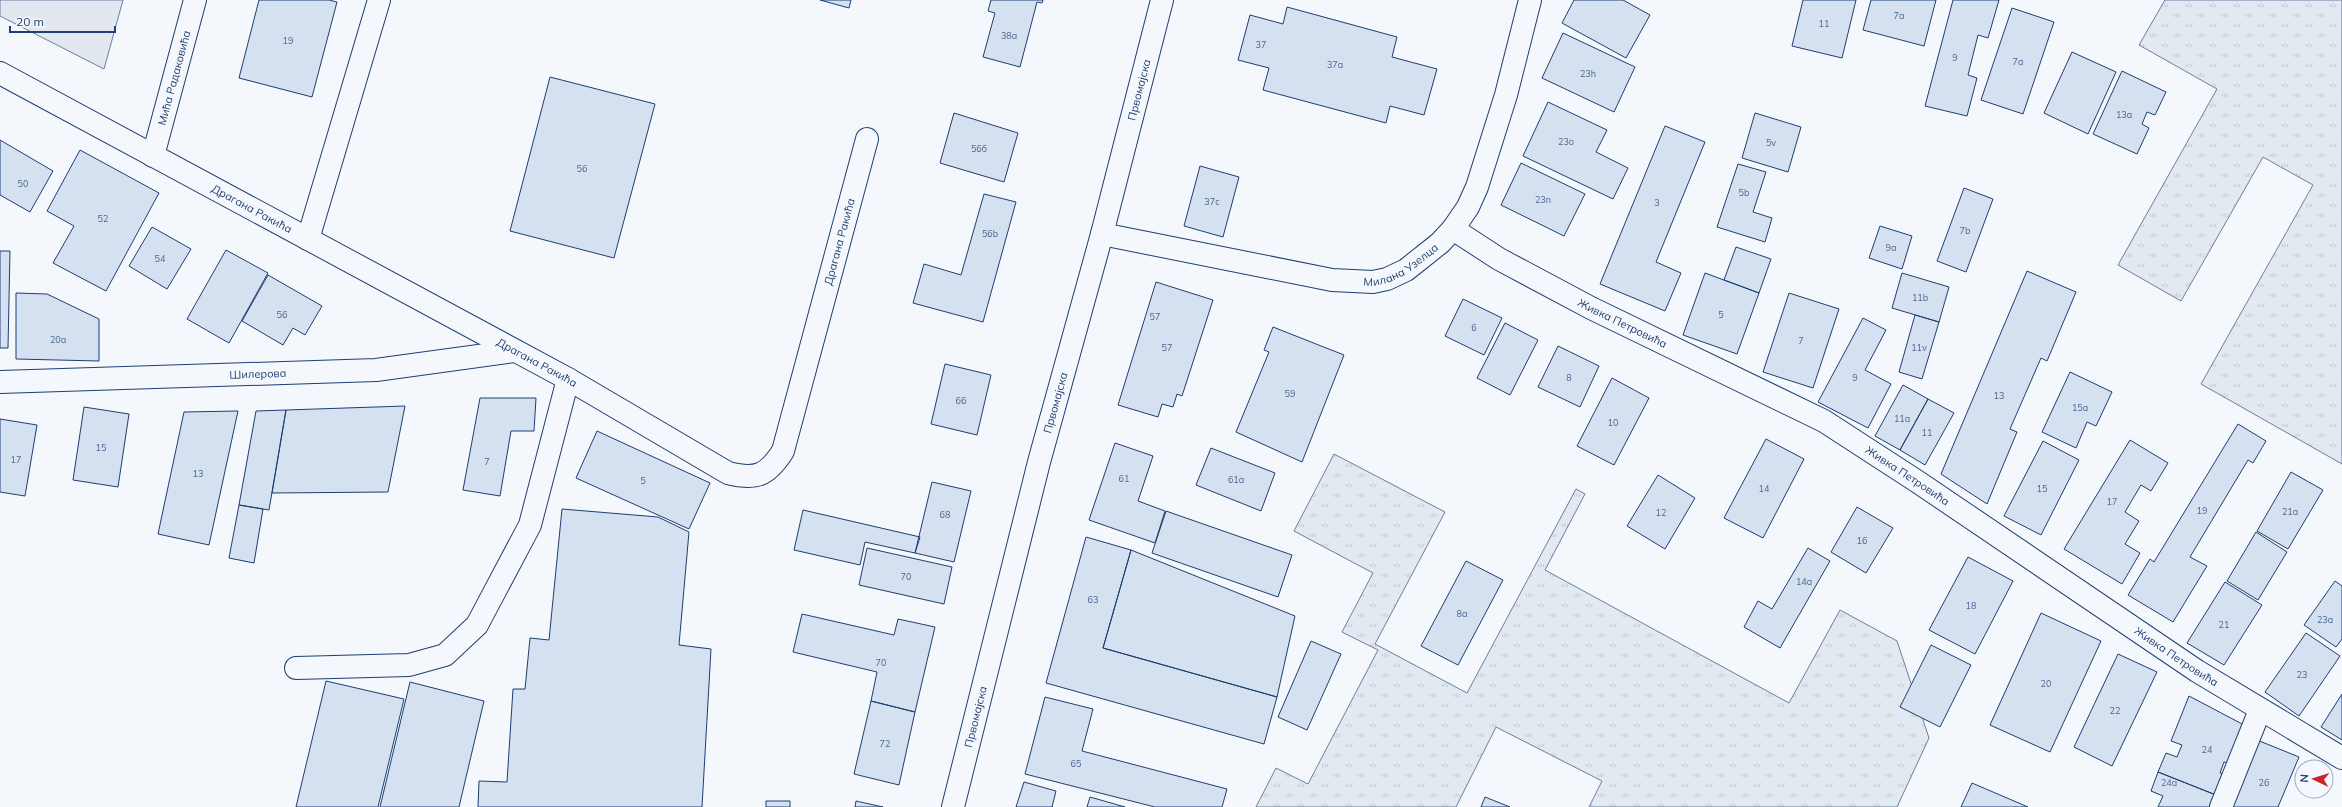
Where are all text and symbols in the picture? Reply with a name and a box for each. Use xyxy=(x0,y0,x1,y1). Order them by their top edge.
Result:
scale bar xyxy=(10,8,115,34)
house number: 7a xyxy=(1894,10,1904,21)
text: 20 m xyxy=(16,14,44,29)
house number: 11 xyxy=(1819,18,1829,29)
street label: Мића Радаковића xyxy=(155,29,194,127)
house number: 38a xyxy=(1001,30,1017,41)
house number: 19 xyxy=(283,35,293,46)
house number: 37 xyxy=(1256,39,1266,50)
house number: 9 xyxy=(1952,52,1958,63)
house number: 7a xyxy=(2013,56,2023,67)
street label: Првомајска xyxy=(1124,58,1154,122)
house number: 37a xyxy=(1327,59,1343,70)
house number: 23h xyxy=(1580,68,1596,79)
house number: 13a xyxy=(2116,109,2132,120)
house number: 23o xyxy=(1558,136,1574,147)
house number: 5v xyxy=(1766,137,1776,148)
house number: 56б xyxy=(971,143,987,154)
house number: 56 xyxy=(577,163,587,174)
house number: 50 xyxy=(18,178,28,189)
street label: Драгана Ракића xyxy=(209,181,295,236)
house number: 5b xyxy=(1739,187,1749,198)
house number: 23n xyxy=(1535,194,1551,205)
house number: 37c xyxy=(1204,196,1220,207)
street label: Драгана Ракића xyxy=(821,197,858,287)
house number: 3 xyxy=(1654,197,1660,208)
house number: 52 xyxy=(98,213,108,224)
house number: 7b xyxy=(1960,225,1970,236)
house number: 56b xyxy=(982,228,998,239)
street label: Милана Узелца xyxy=(1363,240,1441,289)
house number: 9a xyxy=(1886,242,1896,253)
house number: 54 xyxy=(155,253,166,264)
house number: 11b xyxy=(1912,292,1928,303)
street label: Живка Петровића xyxy=(1575,295,1669,351)
house number: 56 xyxy=(277,309,287,320)
house number: 5 xyxy=(1718,309,1724,320)
house number: 57 xyxy=(1150,311,1160,322)
house number: 6 xyxy=(1471,322,1477,333)
house number: 20a xyxy=(50,334,66,345)
street label: Драгана Ракића xyxy=(494,335,580,390)
house number: 7 xyxy=(1798,335,1804,346)
house number: 57 xyxy=(1162,342,1172,353)
house number: 11v xyxy=(1911,342,1927,353)
street label: Шилерова xyxy=(229,366,287,382)
street label: Првомајска xyxy=(1040,371,1070,435)
house number: 8 xyxy=(1566,372,1572,383)
house number: 9 xyxy=(1852,372,1858,383)
house number: 59 xyxy=(1285,388,1295,399)
house number: 13 xyxy=(1994,390,2004,401)
house number: 66 xyxy=(956,395,966,406)
house number: 15a xyxy=(2072,402,2088,413)
house number: 11a xyxy=(1894,413,1910,424)
house number: 10 xyxy=(1608,417,1618,428)
house number: 11 xyxy=(1922,427,1932,438)
house number: 15 xyxy=(96,442,107,453)
street label: Живка Петровића xyxy=(1863,443,1952,508)
house number: 17 xyxy=(11,454,21,465)
house number: 7 xyxy=(484,456,490,467)
house number: 13 xyxy=(193,468,203,479)
house number: 61 xyxy=(1119,473,1129,484)
house number: 61a xyxy=(1228,474,1244,485)
house number: 5 xyxy=(640,475,646,486)
house number: 14 xyxy=(1759,483,1770,494)
house number: 15 xyxy=(2037,483,2048,494)
house number: 17 xyxy=(2107,496,2117,507)
house number: 19 xyxy=(2197,505,2207,516)
house number: 21a xyxy=(2282,506,2298,517)
house number: 12 xyxy=(1656,507,1666,518)
house number: 68 xyxy=(940,509,950,520)
house number: 16 xyxy=(1857,535,1867,546)
house number: 70 xyxy=(901,571,911,582)
house number: 14a xyxy=(1796,576,1812,587)
house number: 63 xyxy=(1088,594,1098,605)
house number: 18 xyxy=(1966,600,1976,611)
house number: 8a xyxy=(1457,608,1467,619)
house number: 23a xyxy=(2317,614,2333,625)
house number: 21 xyxy=(2219,619,2229,630)
street label: Живка Петровића xyxy=(2132,624,2221,689)
house number: 70 xyxy=(876,657,886,668)
house number: 23 xyxy=(2297,669,2307,680)
house number: 20 xyxy=(2041,678,2051,689)
street label: Првомајска xyxy=(961,685,990,749)
house number: 22 xyxy=(2110,705,2120,716)
house number: 72 xyxy=(880,738,890,749)
house number: 24 xyxy=(2202,744,2213,755)
house number: 65 xyxy=(1071,758,1082,769)
north arrow xyxy=(2294,759,2334,799)
text: N xyxy=(2297,774,2311,783)
house number: 24a xyxy=(2161,777,2177,788)
house number: 26 xyxy=(2259,777,2269,788)

